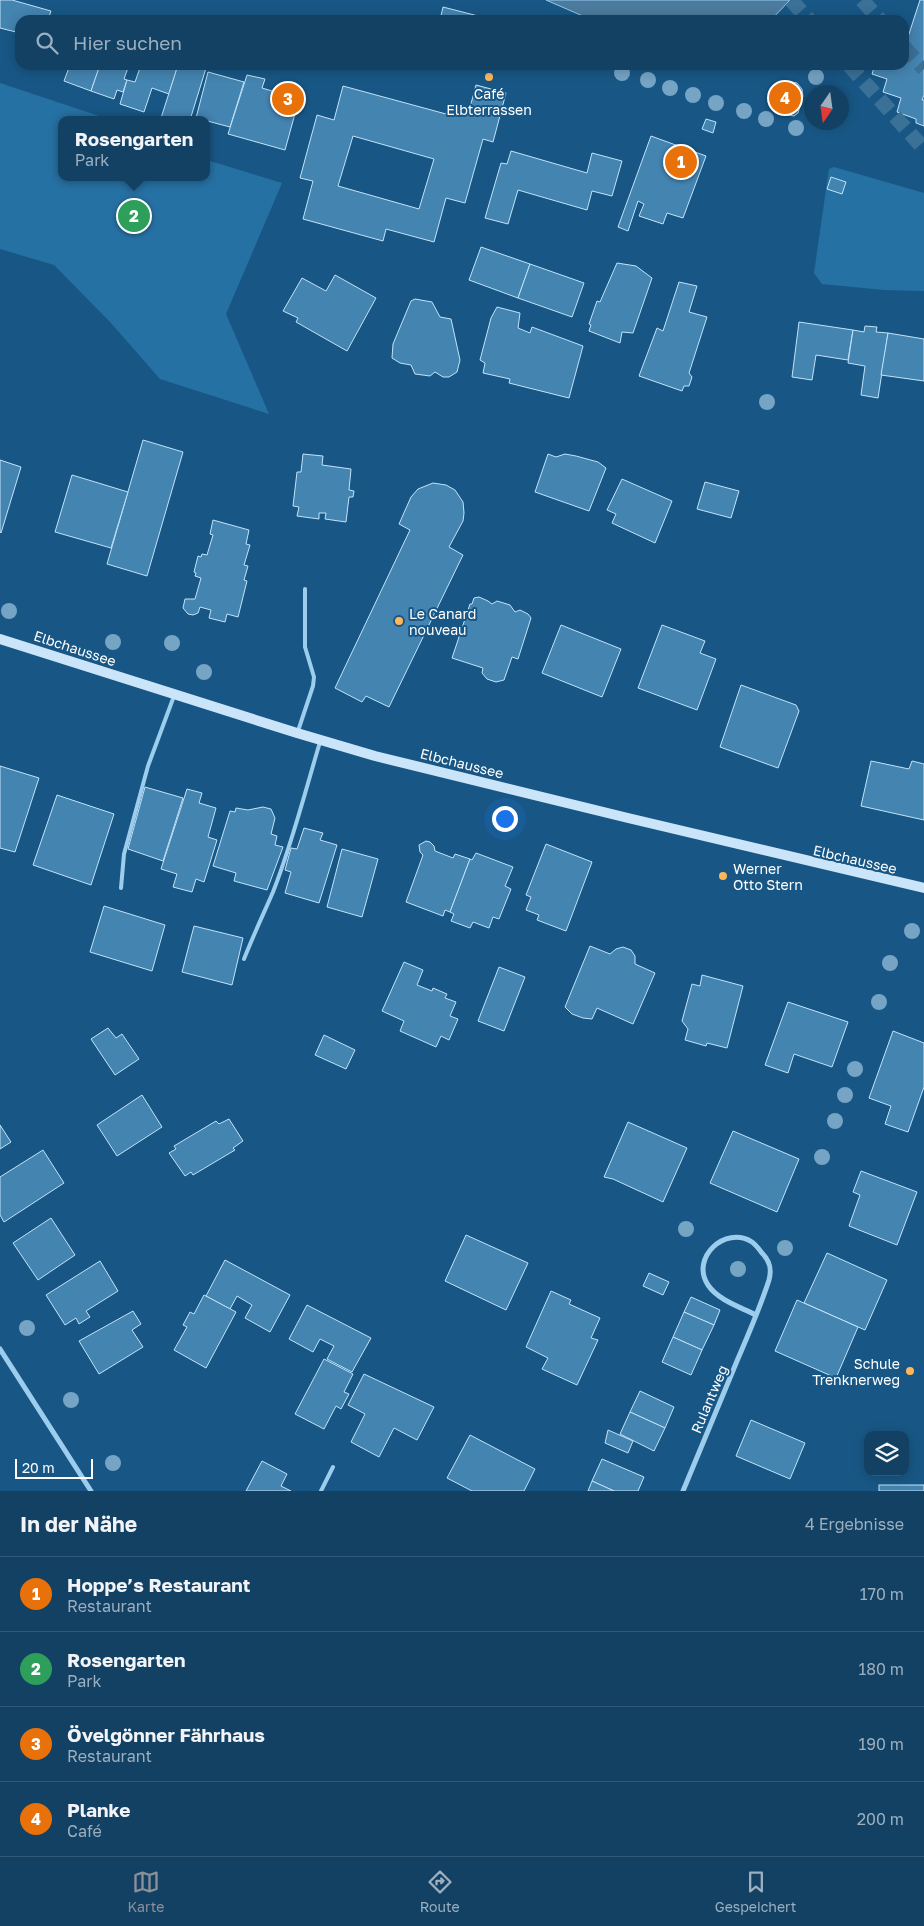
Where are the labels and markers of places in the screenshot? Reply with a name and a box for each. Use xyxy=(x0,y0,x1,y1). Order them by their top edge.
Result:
marker: Café Elbterrassen xyxy=(483,71,495,83)
pin: 4 xyxy=(769,79,801,117)
pin: 3 xyxy=(272,80,304,118)
place label: Café Elbterrassen xyxy=(446,85,532,118)
pin: 1 xyxy=(665,143,697,181)
pin: 2 xyxy=(118,197,150,235)
place label: Le Canard nouveau xyxy=(409,605,476,638)
marker: Le Canard nouveau xyxy=(393,615,405,627)
place label: Werner Otto Stern xyxy=(733,860,803,893)
marker: Werner Otto Stern xyxy=(717,870,729,882)
place label: Schule Trenknerweg xyxy=(812,1355,900,1388)
marker: Schule Trenknerweg xyxy=(904,1365,916,1377)

